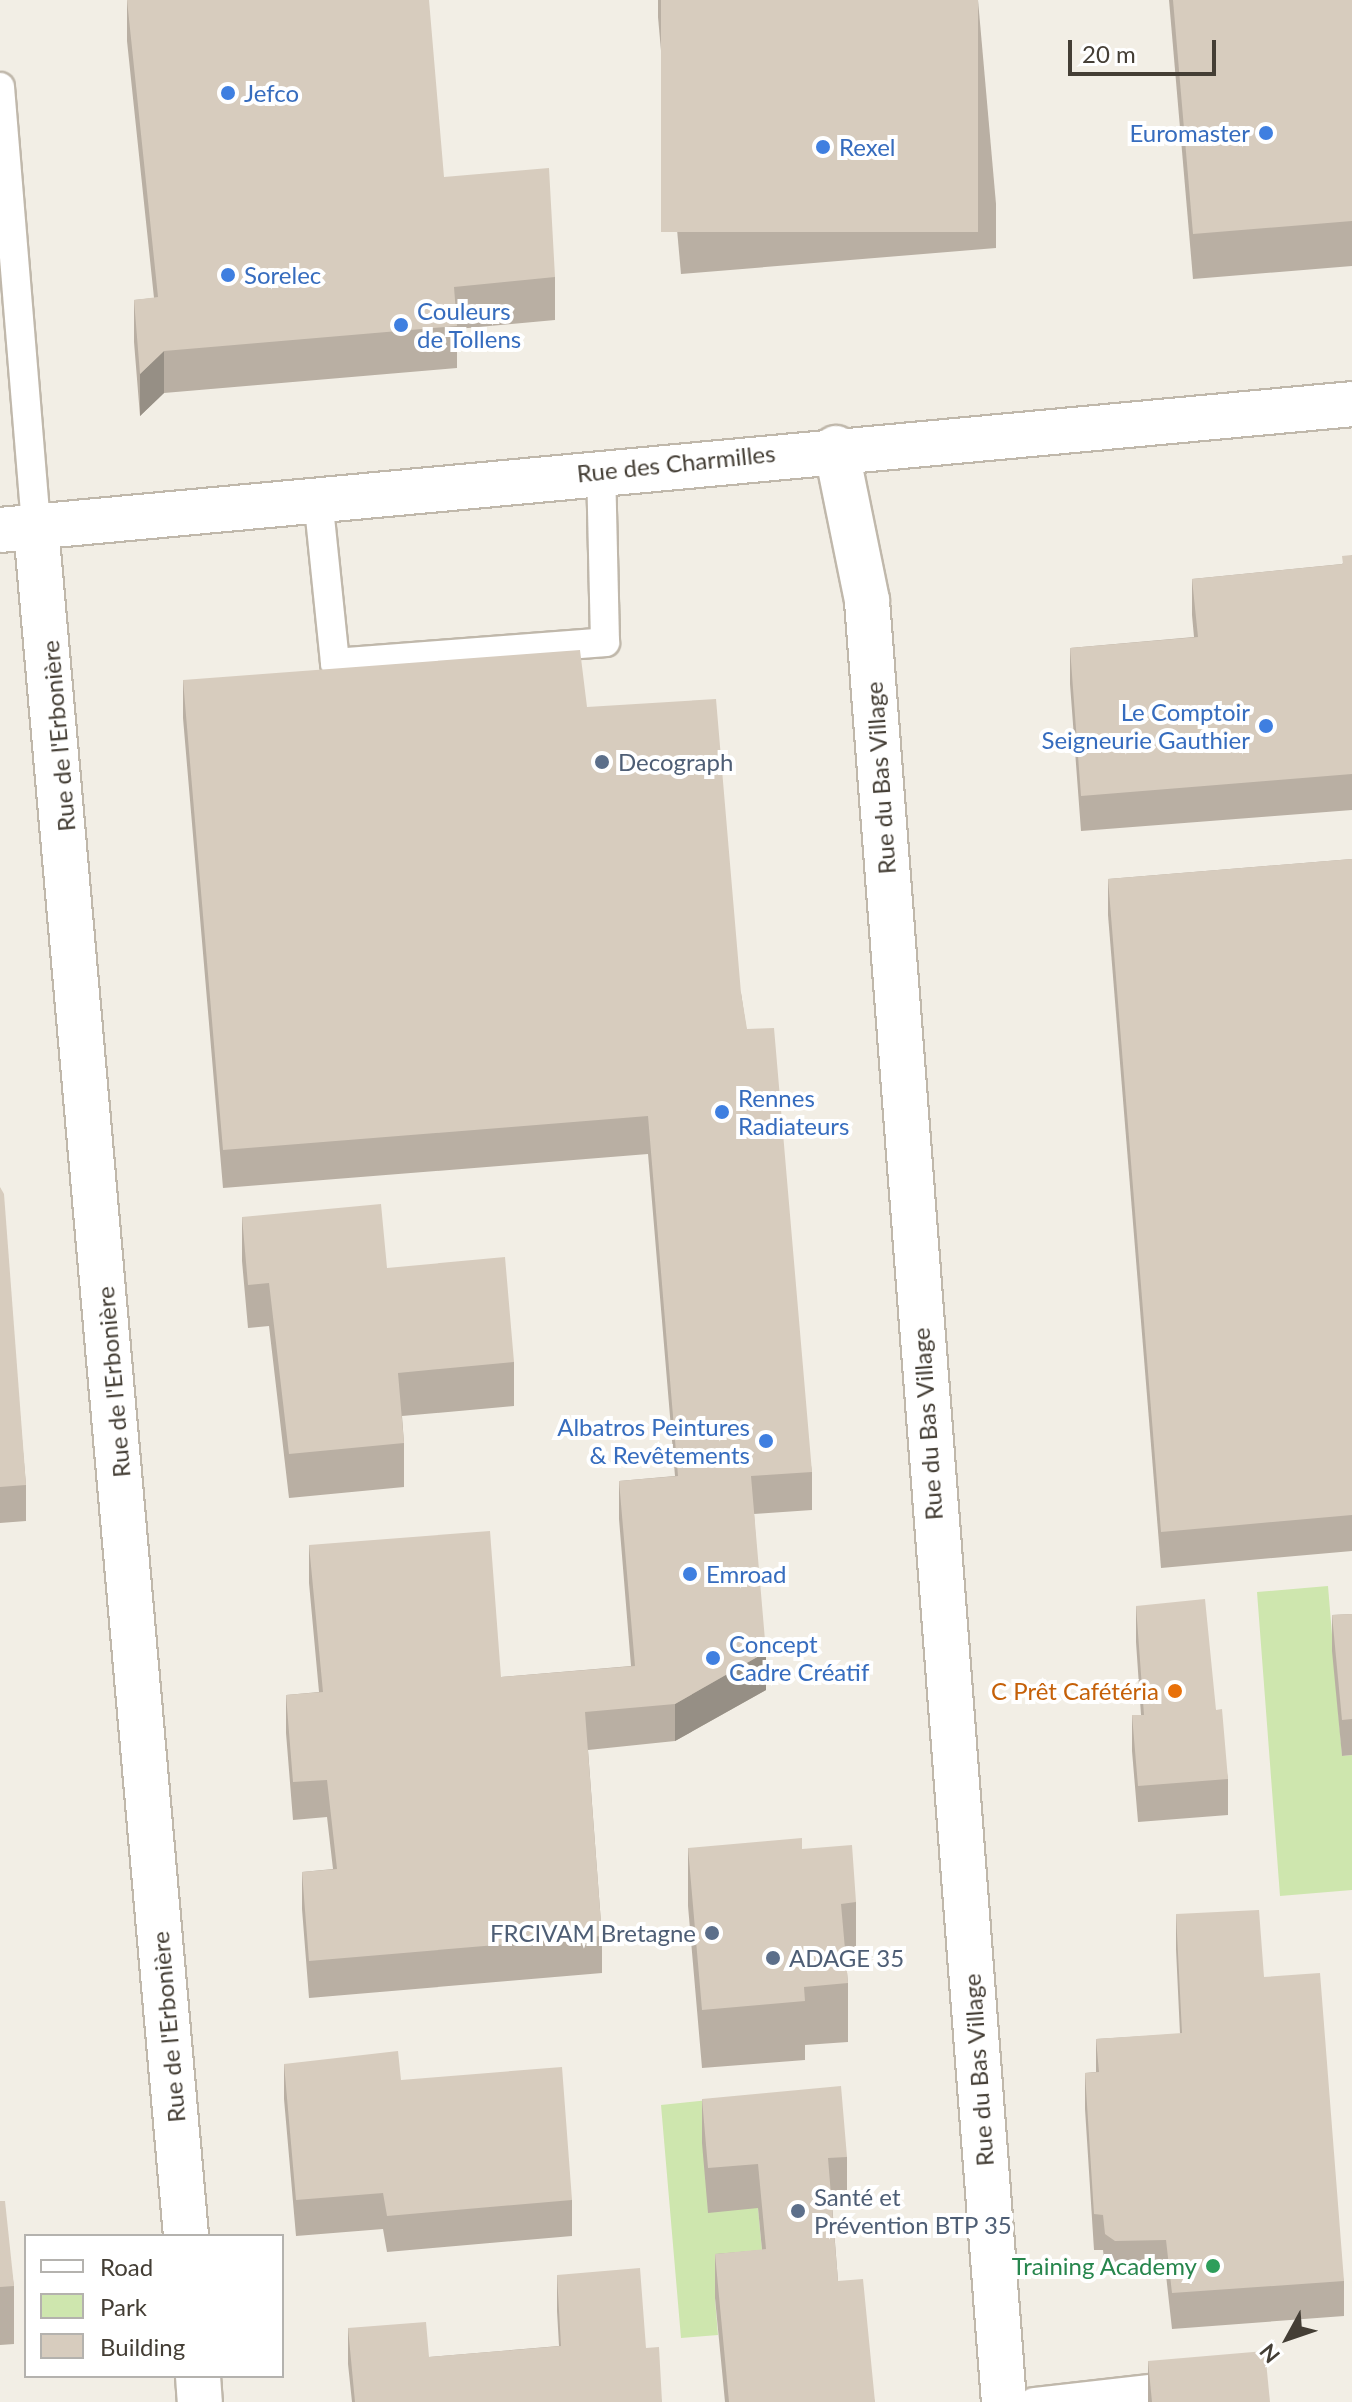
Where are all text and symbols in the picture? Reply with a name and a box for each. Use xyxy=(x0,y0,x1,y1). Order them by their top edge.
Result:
scale bar xyxy=(1072,24,1220,74)
text: 20 m xyxy=(1082,39,1136,68)
place label: Jefco xyxy=(244,79,299,107)
marker: Jefco xyxy=(219,84,237,102)
place label: Euromaster xyxy=(1129,119,1250,147)
marker: Euromaster xyxy=(1257,124,1275,142)
place label: Rexel xyxy=(839,133,896,161)
marker: Rexel xyxy=(814,138,832,156)
place label: Sorelec xyxy=(244,261,321,289)
marker: Sorelec xyxy=(219,266,237,284)
place label: Couleurs de Tollens xyxy=(417,297,522,353)
marker: Couleurs de Tollens xyxy=(392,316,410,334)
street label: Rue des Charmilles xyxy=(575,438,777,488)
street label: Rue de l'Erbonière xyxy=(35,639,81,833)
street label: Rue du Bas Village xyxy=(859,680,901,876)
place label: Le Comptoir Seigneurie Gauthier xyxy=(1041,698,1250,754)
marker: Le Comptoir Seigneurie Gauthier xyxy=(1257,717,1275,735)
place label: Decograph xyxy=(618,748,733,776)
marker: Decograph xyxy=(593,753,611,771)
place label: Rennes Radiateurs xyxy=(738,1084,849,1140)
marker: Rennes Radiateurs xyxy=(713,1103,731,1121)
street label: Rue de l'Erbonière xyxy=(90,1285,136,1479)
street label: Rue du Bas Village xyxy=(906,1326,948,1522)
place label: Albatros Peintures & Revêtements xyxy=(557,1413,750,1469)
marker: Albatros Peintures & Revêtements xyxy=(757,1432,775,1450)
place label: Emroad xyxy=(706,1560,786,1588)
marker: Emroad xyxy=(681,1565,699,1583)
place label: Concept Cadre Créatif xyxy=(729,1630,869,1686)
marker: Concept Cadre Créatif xyxy=(704,1649,722,1667)
place label: C Prêt Cafétéria xyxy=(991,1677,1159,1705)
marker: C Prêt Cafétéria xyxy=(1166,1682,1184,1700)
place label: FRCIVAM Bretagne xyxy=(490,1919,696,1947)
marker: FRCIVAM Bretagne xyxy=(703,1924,721,1942)
street label: Rue de l'Erbonière xyxy=(145,1930,191,2124)
place label: ADAGE 35 xyxy=(789,1944,904,1972)
marker: ADAGE 35 xyxy=(764,1949,782,1967)
street label: Rue du Bas Village xyxy=(957,1972,999,2168)
place label: Santé et Prévention BTP 35 xyxy=(814,2183,1012,2239)
marker: Santé et Prévention BTP 35 xyxy=(789,2202,807,2220)
legend xyxy=(24,2234,284,2378)
text: Road xyxy=(100,2252,153,2281)
place label: Training Academy xyxy=(1011,2252,1197,2280)
marker: Training Academy xyxy=(1204,2257,1222,2275)
text: Park xyxy=(100,2292,147,2321)
north arrow xyxy=(1248,2298,1328,2378)
text: Building xyxy=(100,2332,185,2361)
text: N xyxy=(1253,2339,1285,2369)

